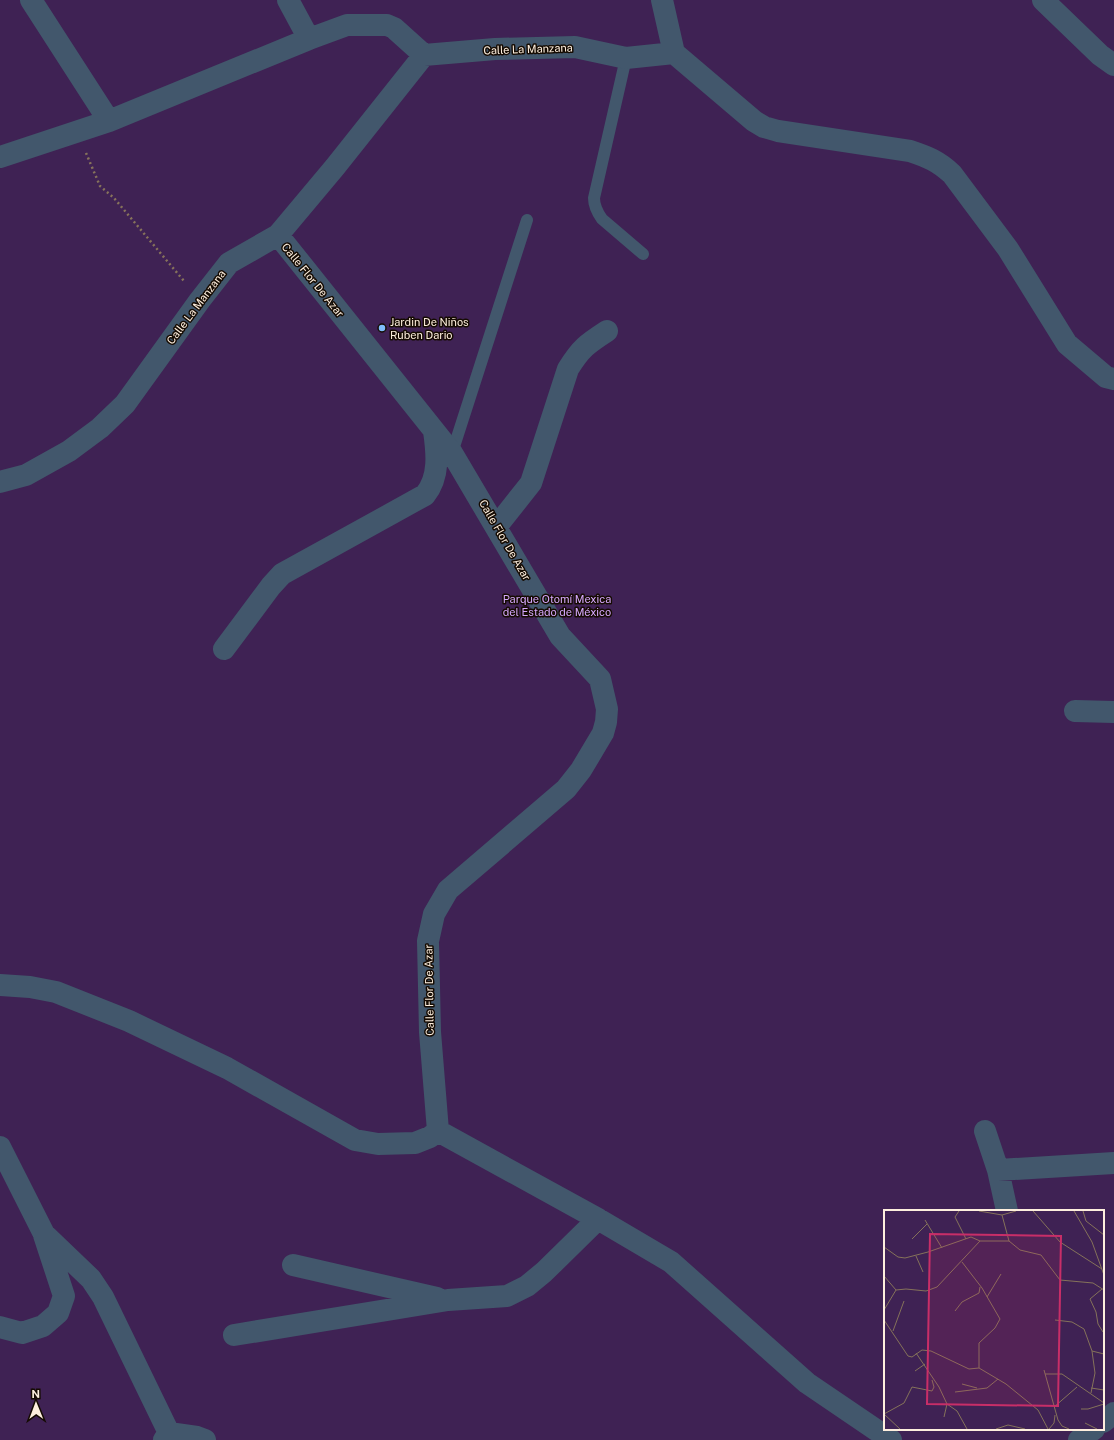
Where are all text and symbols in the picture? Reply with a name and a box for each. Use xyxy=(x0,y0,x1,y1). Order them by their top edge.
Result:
street label: Calle La Manzana xyxy=(483,41,573,57)
street label: Calle Flor De Azar xyxy=(280,241,346,319)
street label: Calle La Manzana xyxy=(164,268,228,346)
place label: Jardin De Niños Ruben Dario xyxy=(390,316,469,341)
marker: Jardin De Niños Ruben Dario xyxy=(377,323,387,333)
street label: Calle Flor De Azar xyxy=(477,497,533,583)
park label: Parque Otomí Mexica del Estado de México xyxy=(503,593,611,618)
street label: Calle Flor De Azar xyxy=(422,944,436,1036)
inset map xyxy=(884,1210,1104,1430)
north arrow xyxy=(16,1384,56,1424)
text: N xyxy=(31,1388,40,1400)

